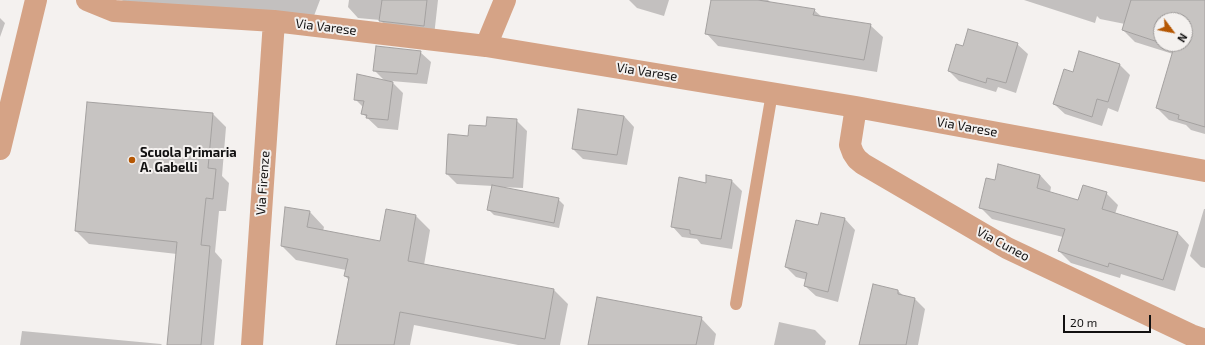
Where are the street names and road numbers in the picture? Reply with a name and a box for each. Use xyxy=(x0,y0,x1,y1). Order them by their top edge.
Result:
street label: Via Varese xyxy=(295,16,357,38)
street label: Via Varese xyxy=(615,59,679,85)
street label: Via Varese xyxy=(935,114,999,140)
street label: Via Firenze xyxy=(253,150,273,216)
street label: Via Cuneo xyxy=(974,224,1032,264)

